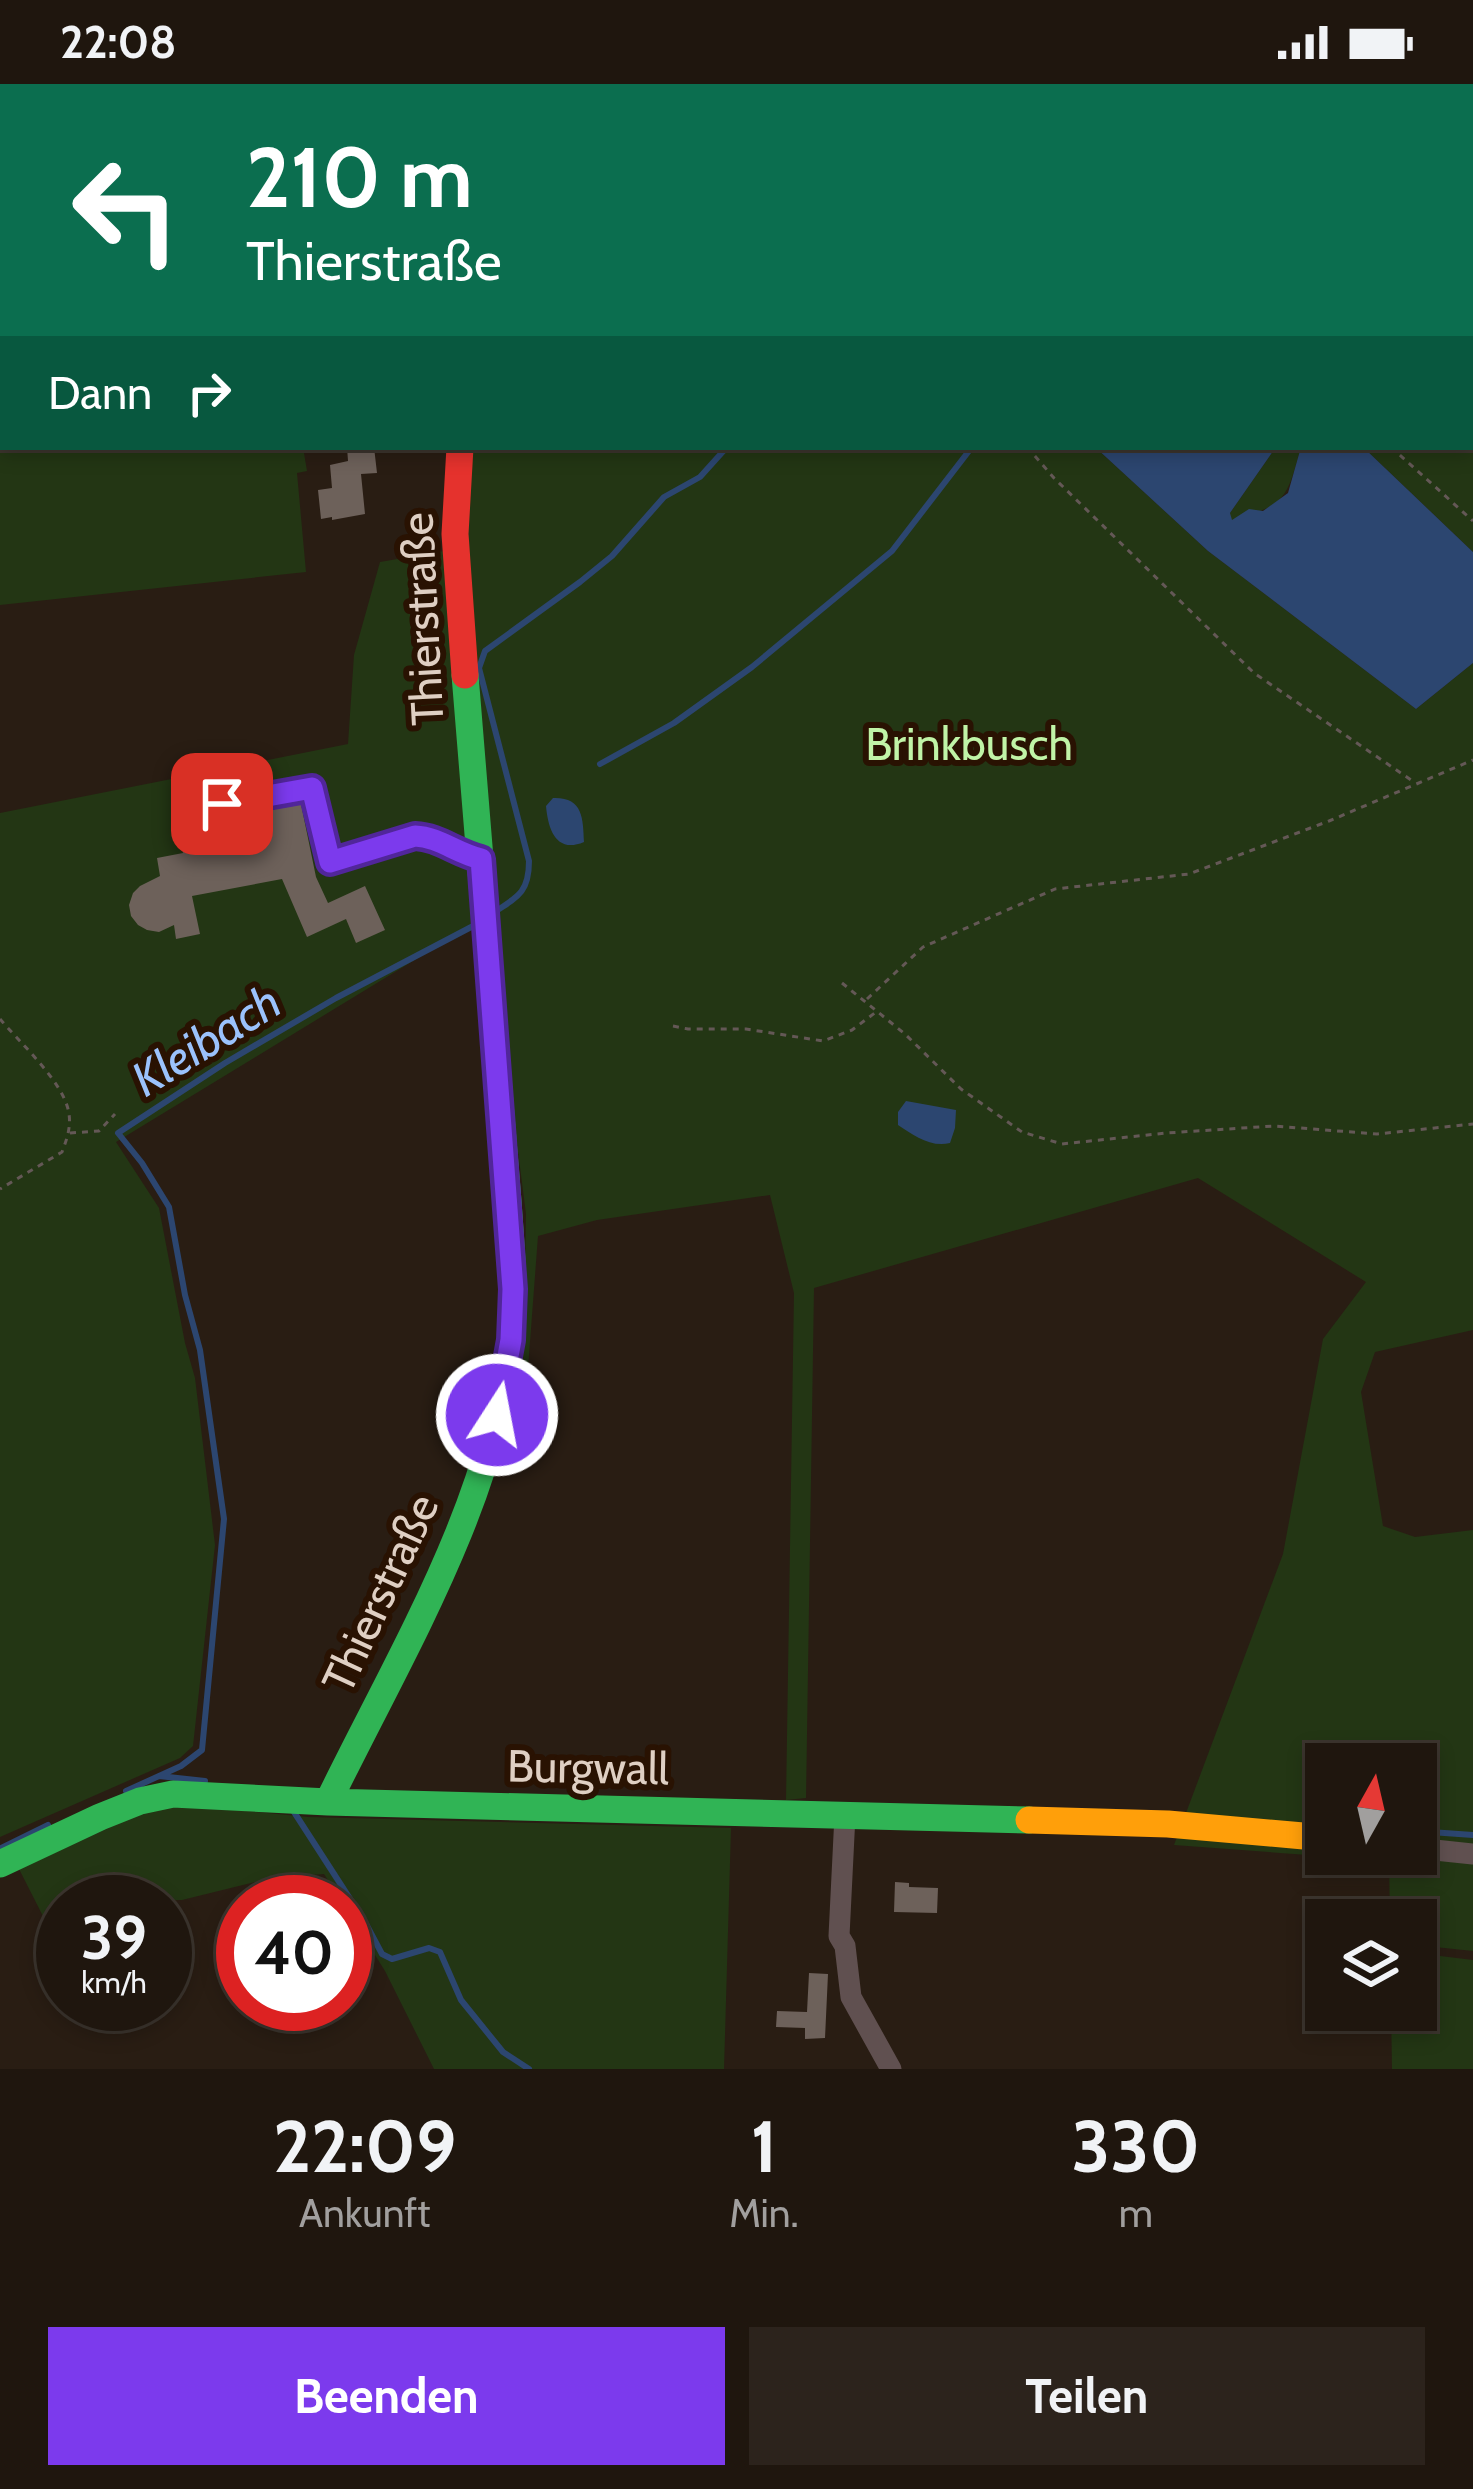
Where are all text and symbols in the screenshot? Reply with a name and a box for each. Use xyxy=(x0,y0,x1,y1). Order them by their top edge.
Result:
text: 22:08 xyxy=(60,15,177,69)
text: 210 m xyxy=(246,126,473,228)
icon: left xyxy=(48,132,204,288)
text: Thierstraße xyxy=(246,228,502,294)
icon: right xyxy=(176,360,242,426)
text: Dann xyxy=(48,366,152,420)
street label: Thierstraße xyxy=(389,511,455,727)
park label: Brinkbusch xyxy=(865,717,1073,771)
pin xyxy=(171,753,273,855)
icon: arrive xyxy=(189,771,255,837)
water label: Kleibach xyxy=(121,972,291,1108)
position arrow xyxy=(434,1352,560,1478)
street label: Thierstraße xyxy=(311,1485,449,1701)
street label: Burgwall xyxy=(507,1739,670,1795)
north arrow xyxy=(1305,1743,1437,1875)
map controls xyxy=(1305,1743,1437,2031)
speed limit sign: 40 xyxy=(216,1875,372,2031)
button: layers xyxy=(1305,1899,1437,2031)
text: 39 xyxy=(81,1901,147,1974)
text: km/h xyxy=(81,1964,147,2001)
text: 22:09 xyxy=(273,2103,456,2190)
text: 1 xyxy=(751,2103,777,2190)
text: 330 xyxy=(1072,2103,1200,2190)
text: Ankunft xyxy=(299,2189,430,2237)
text: Min. xyxy=(729,2189,799,2237)
text: m xyxy=(1119,2189,1153,2237)
button: Beenden xyxy=(48,2327,725,2465)
button: Teilen xyxy=(749,2327,1425,2465)

